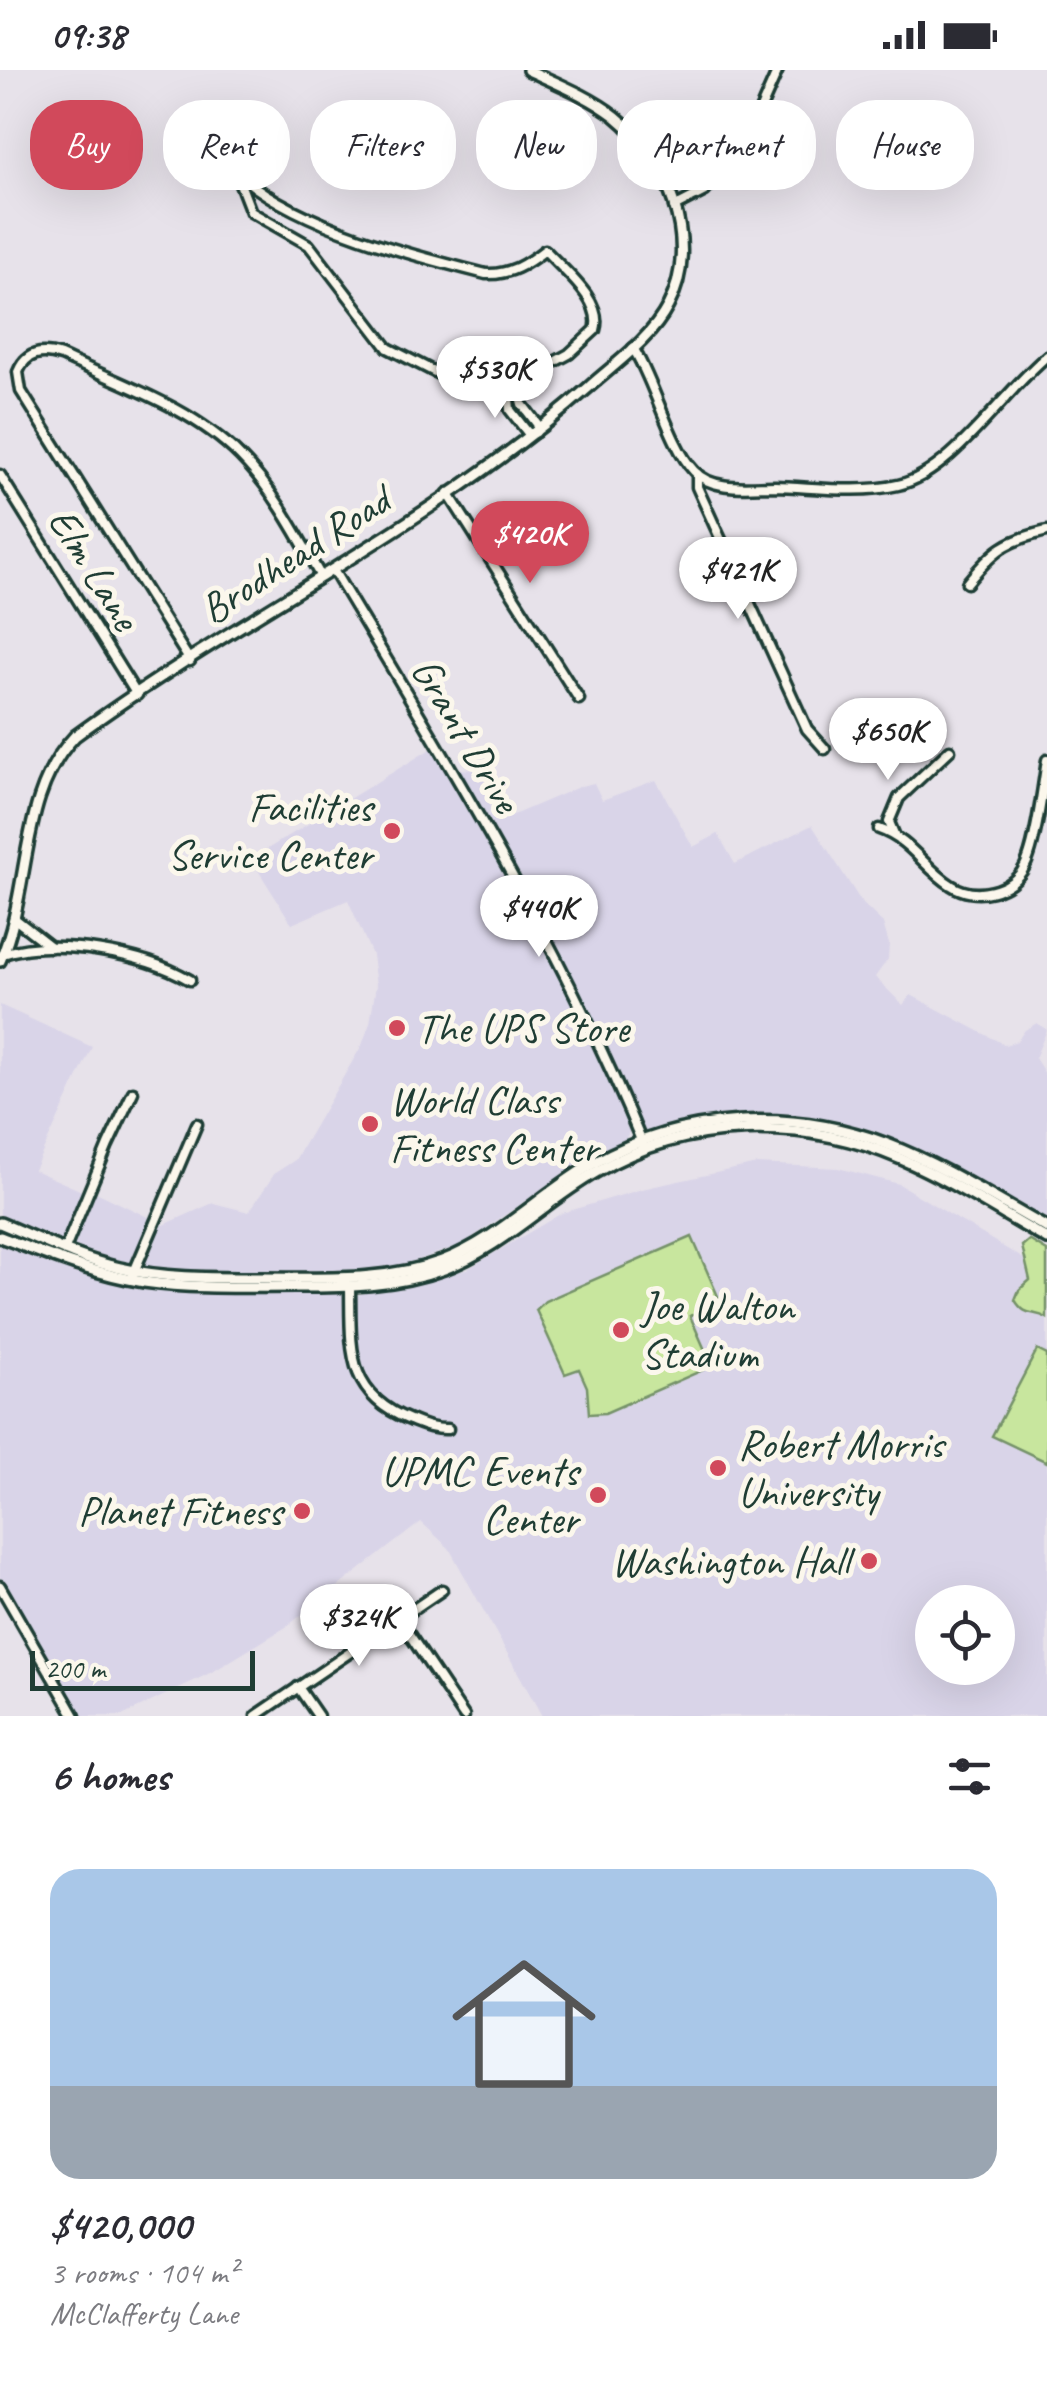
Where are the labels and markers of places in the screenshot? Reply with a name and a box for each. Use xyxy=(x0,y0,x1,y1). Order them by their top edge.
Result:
pin: $530K xyxy=(425,336,565,421)
pin: $420K xyxy=(460,501,600,586)
pin: $421K xyxy=(668,537,808,622)
pin: $650K xyxy=(818,698,958,783)
place label: Facilities Service Center xyxy=(167,781,376,882)
marker: Facilities Service Center xyxy=(381,820,403,842)
pin: $440K xyxy=(469,875,609,960)
place label: The UPS Store xyxy=(417,1002,631,1055)
marker: The UPS Store xyxy=(386,1017,408,1039)
place label: World Class Fitness Center xyxy=(390,1074,602,1175)
marker: World Class Fitness Center xyxy=(359,1113,381,1135)
place label: Joe Walton Stadium xyxy=(639,1280,796,1381)
marker: Joe Walton Stadium xyxy=(610,1319,632,1341)
place label: Robert Morris University xyxy=(738,1418,947,1519)
place label: UPMC Events Center xyxy=(381,1445,582,1546)
marker: Robert Morris University xyxy=(707,1457,729,1479)
marker: UPMC Events Center xyxy=(587,1484,609,1506)
place label: Planet Fitness xyxy=(78,1485,286,1538)
marker: Planet Fitness xyxy=(291,1500,313,1522)
place label: Washington Hall xyxy=(611,1535,856,1588)
marker: Washington Hall xyxy=(858,1550,880,1572)
pin: $324K xyxy=(289,1584,429,1669)

